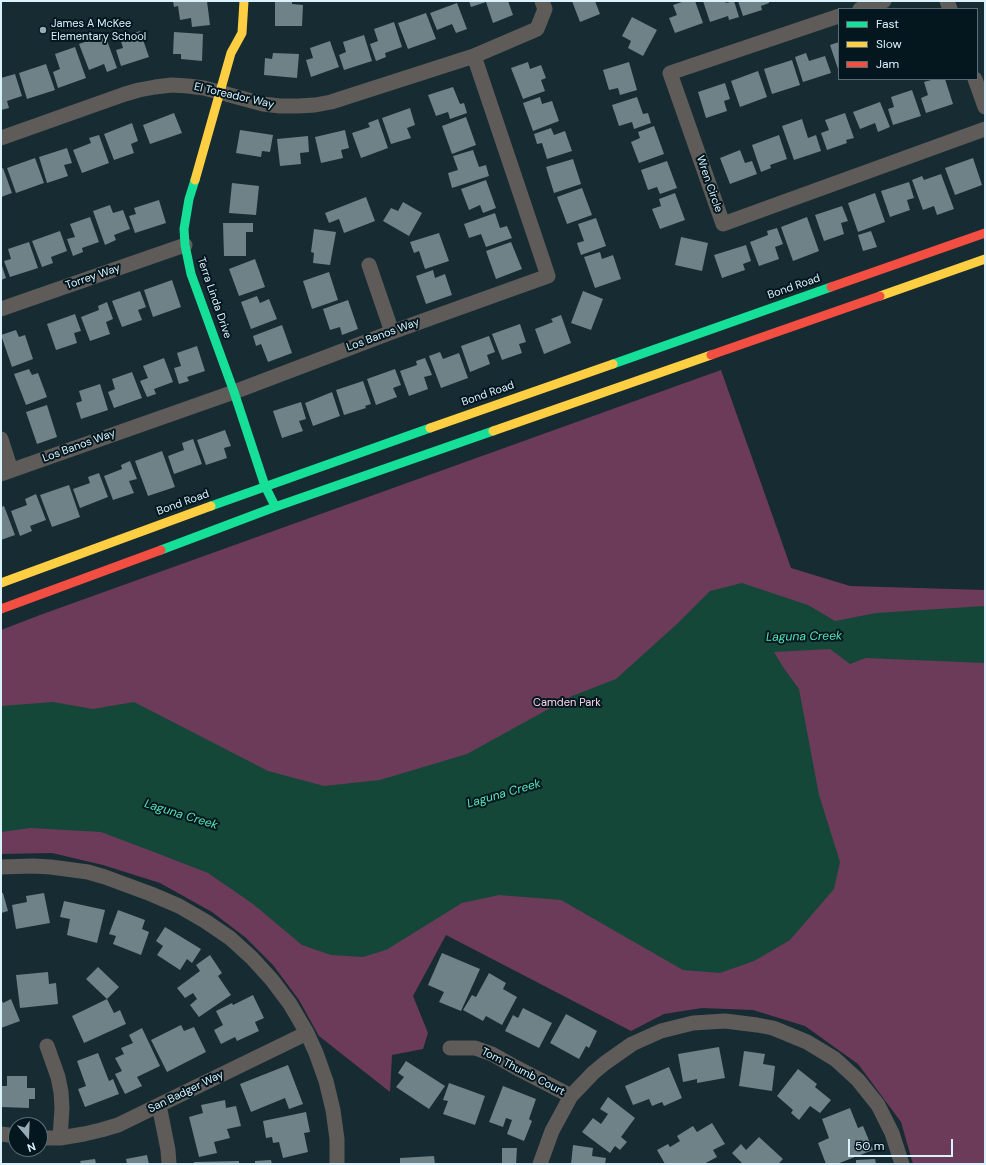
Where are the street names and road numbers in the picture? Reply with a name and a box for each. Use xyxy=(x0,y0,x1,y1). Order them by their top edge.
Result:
street label: El Toreador Way xyxy=(193,80,275,112)
street label: Wren Circle xyxy=(693,154,725,214)
street label: Terra Linda Drive xyxy=(194,256,234,340)
street label: Torrey Way xyxy=(64,262,122,292)
street label: Bond Road xyxy=(766,272,822,302)
street label: Los Banos Way xyxy=(345,316,421,354)
street label: Bond Road xyxy=(460,379,516,409)
street label: Los Banos Way xyxy=(41,427,117,465)
street label: Bond Road xyxy=(155,487,211,519)
street label: Tom Thumb Court xyxy=(479,1045,567,1099)
street label: San Badger Way xyxy=(146,1068,226,1116)

